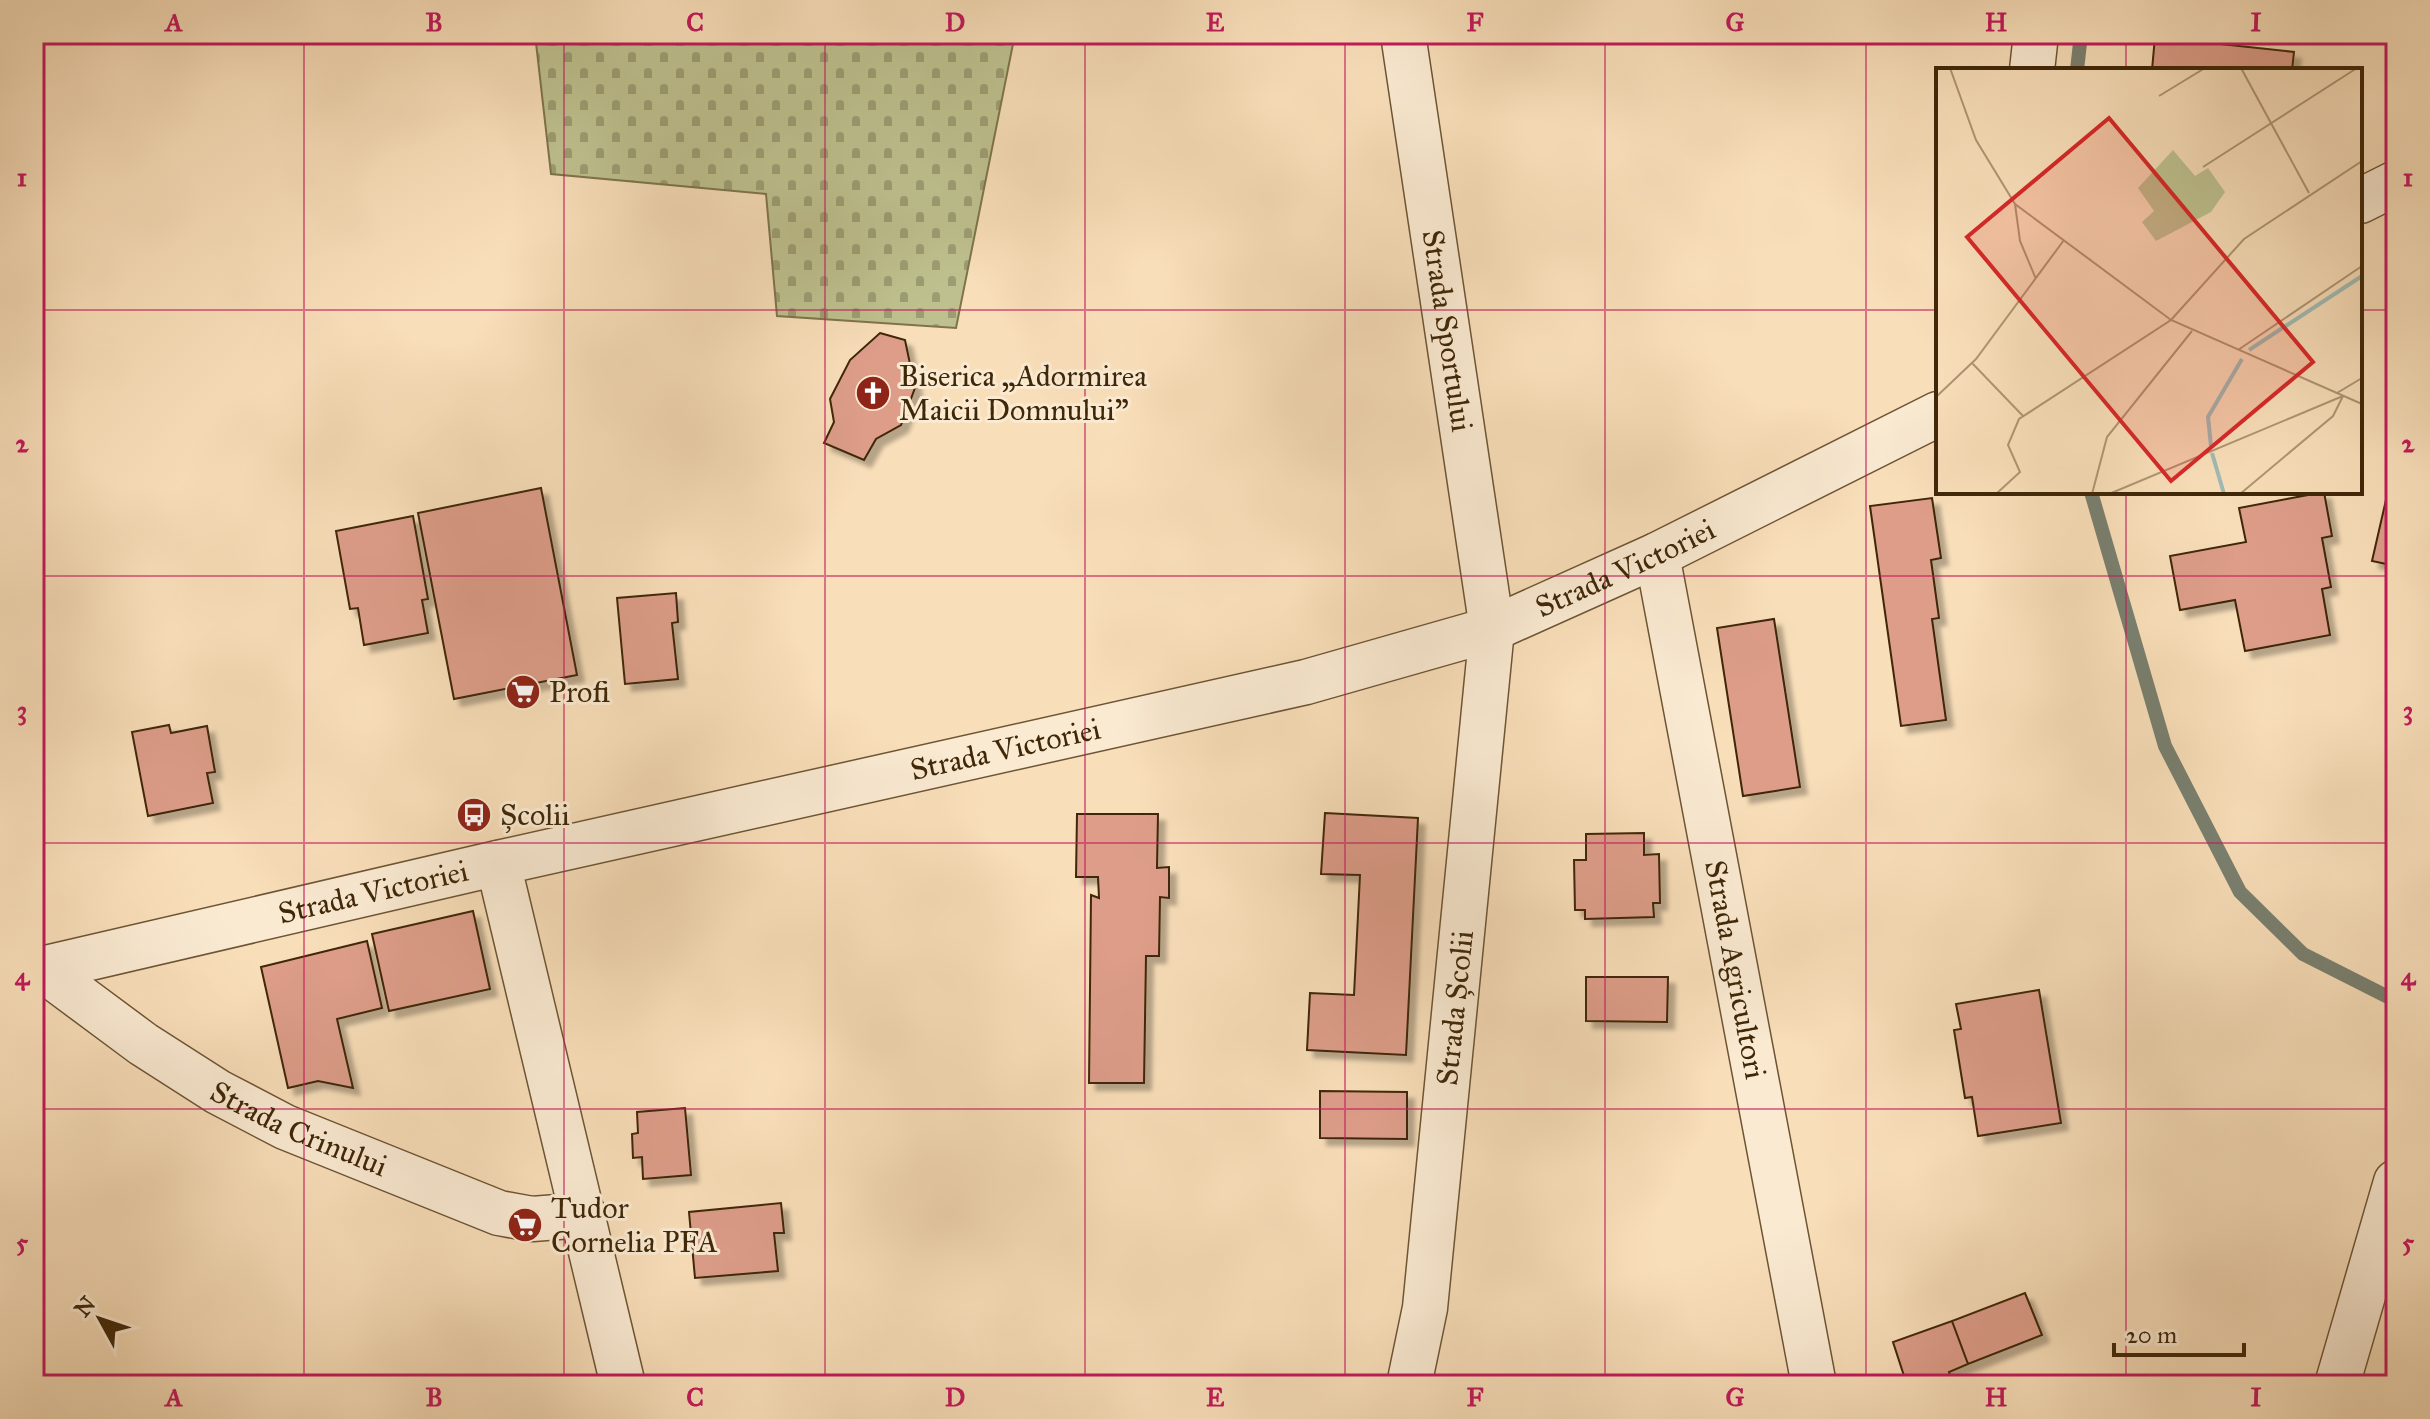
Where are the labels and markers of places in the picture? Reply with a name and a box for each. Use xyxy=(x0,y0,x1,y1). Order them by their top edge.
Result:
place label: Biserica „Adormirea Maicii Domnului” xyxy=(899,358,1147,428)
church icon: Biserica „Adormirea Maicii Domnului” xyxy=(854,374,892,412)
supermarket icon: Profi xyxy=(504,673,542,711)
place label: Profi xyxy=(549,674,610,710)
bus stop icon: Școlii xyxy=(455,796,493,834)
place label: Școlii xyxy=(500,797,570,833)
place label: Tudor Cornelia PFA xyxy=(551,1190,718,1260)
supermarket icon: Tudor Cornelia PFA xyxy=(506,1206,544,1244)

